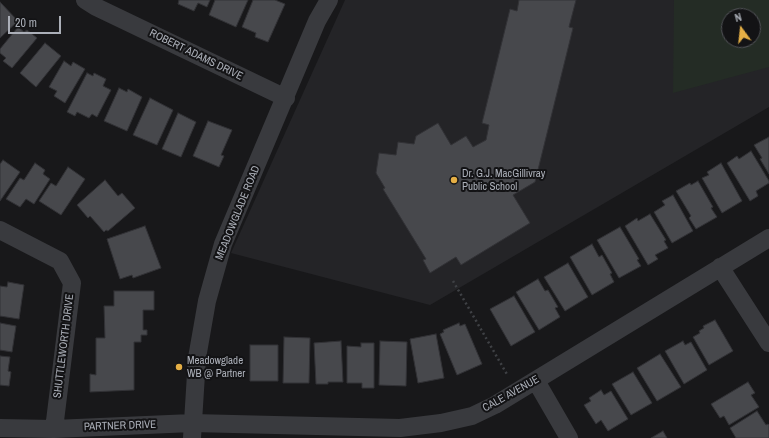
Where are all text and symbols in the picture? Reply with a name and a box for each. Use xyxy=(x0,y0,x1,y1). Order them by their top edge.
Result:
scale bar xyxy=(10,8,63,34)
north arrow xyxy=(721,8,761,48)
text: N xyxy=(733,10,743,25)
text: 20 m xyxy=(15,15,37,31)
street label: ROBERT ADAMS DRIVE xyxy=(147,27,245,83)
street label: MEADOWGLADE ROAD xyxy=(213,164,263,262)
place label: Dr. G.J. MacGillivray Public School xyxy=(462,167,545,193)
marker: Dr. G.J. MacGillivray Public School xyxy=(449,175,459,185)
street label: SHUTTLEWORTH DRIVE xyxy=(51,293,77,399)
place label: Meadowglade WB @ Partner xyxy=(187,354,245,380)
marker: Meadowglade WB @ Partner xyxy=(174,362,184,372)
street label: CALE AVENUE xyxy=(480,373,542,415)
street label: PARTNER DRIVE xyxy=(84,418,156,434)

